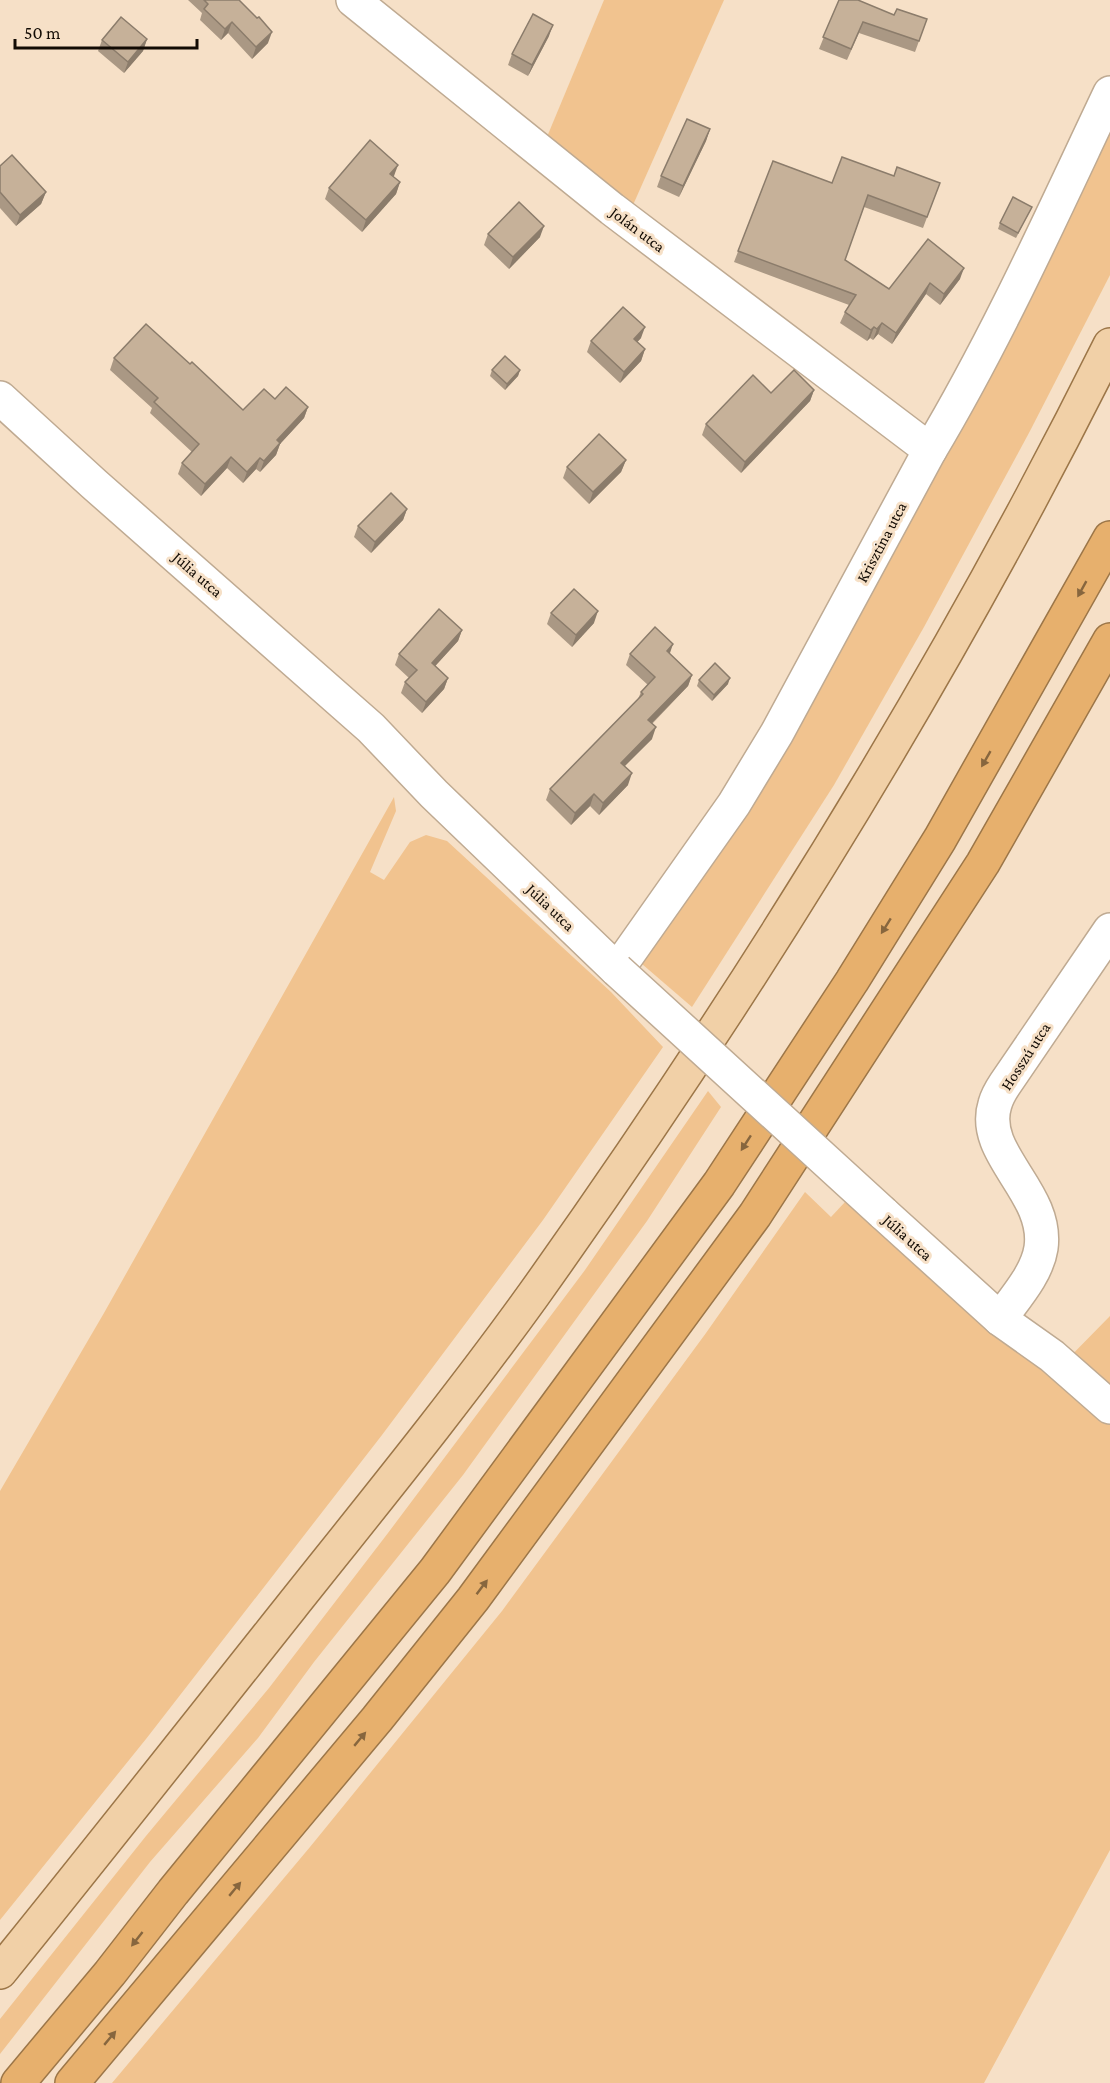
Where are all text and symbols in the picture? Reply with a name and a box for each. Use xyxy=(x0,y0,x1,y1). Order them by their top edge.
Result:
scale bar xyxy=(15,12,196,50)
text: 50 m xyxy=(24,23,61,43)
street label: Jolán utca xyxy=(605,202,669,256)
street label: Krisztina utca xyxy=(853,499,910,585)
street label: Júlia utca xyxy=(167,547,226,602)
one-way arrow xyxy=(1077,581,1087,598)
one-way arrow xyxy=(981,751,991,768)
street label: Júlia utca xyxy=(521,879,578,935)
one-way arrow xyxy=(880,918,891,934)
street label: Hosszú utca xyxy=(997,1019,1054,1093)
one-way arrow xyxy=(741,1135,752,1151)
street label: Júlia utca xyxy=(878,1210,936,1265)
one-way arrow xyxy=(476,1579,488,1595)
one-way arrow xyxy=(354,1731,367,1747)
one-way arrow xyxy=(229,1881,242,1897)
one-way arrow xyxy=(131,1931,143,1946)
one-way arrow xyxy=(103,2031,116,2046)

